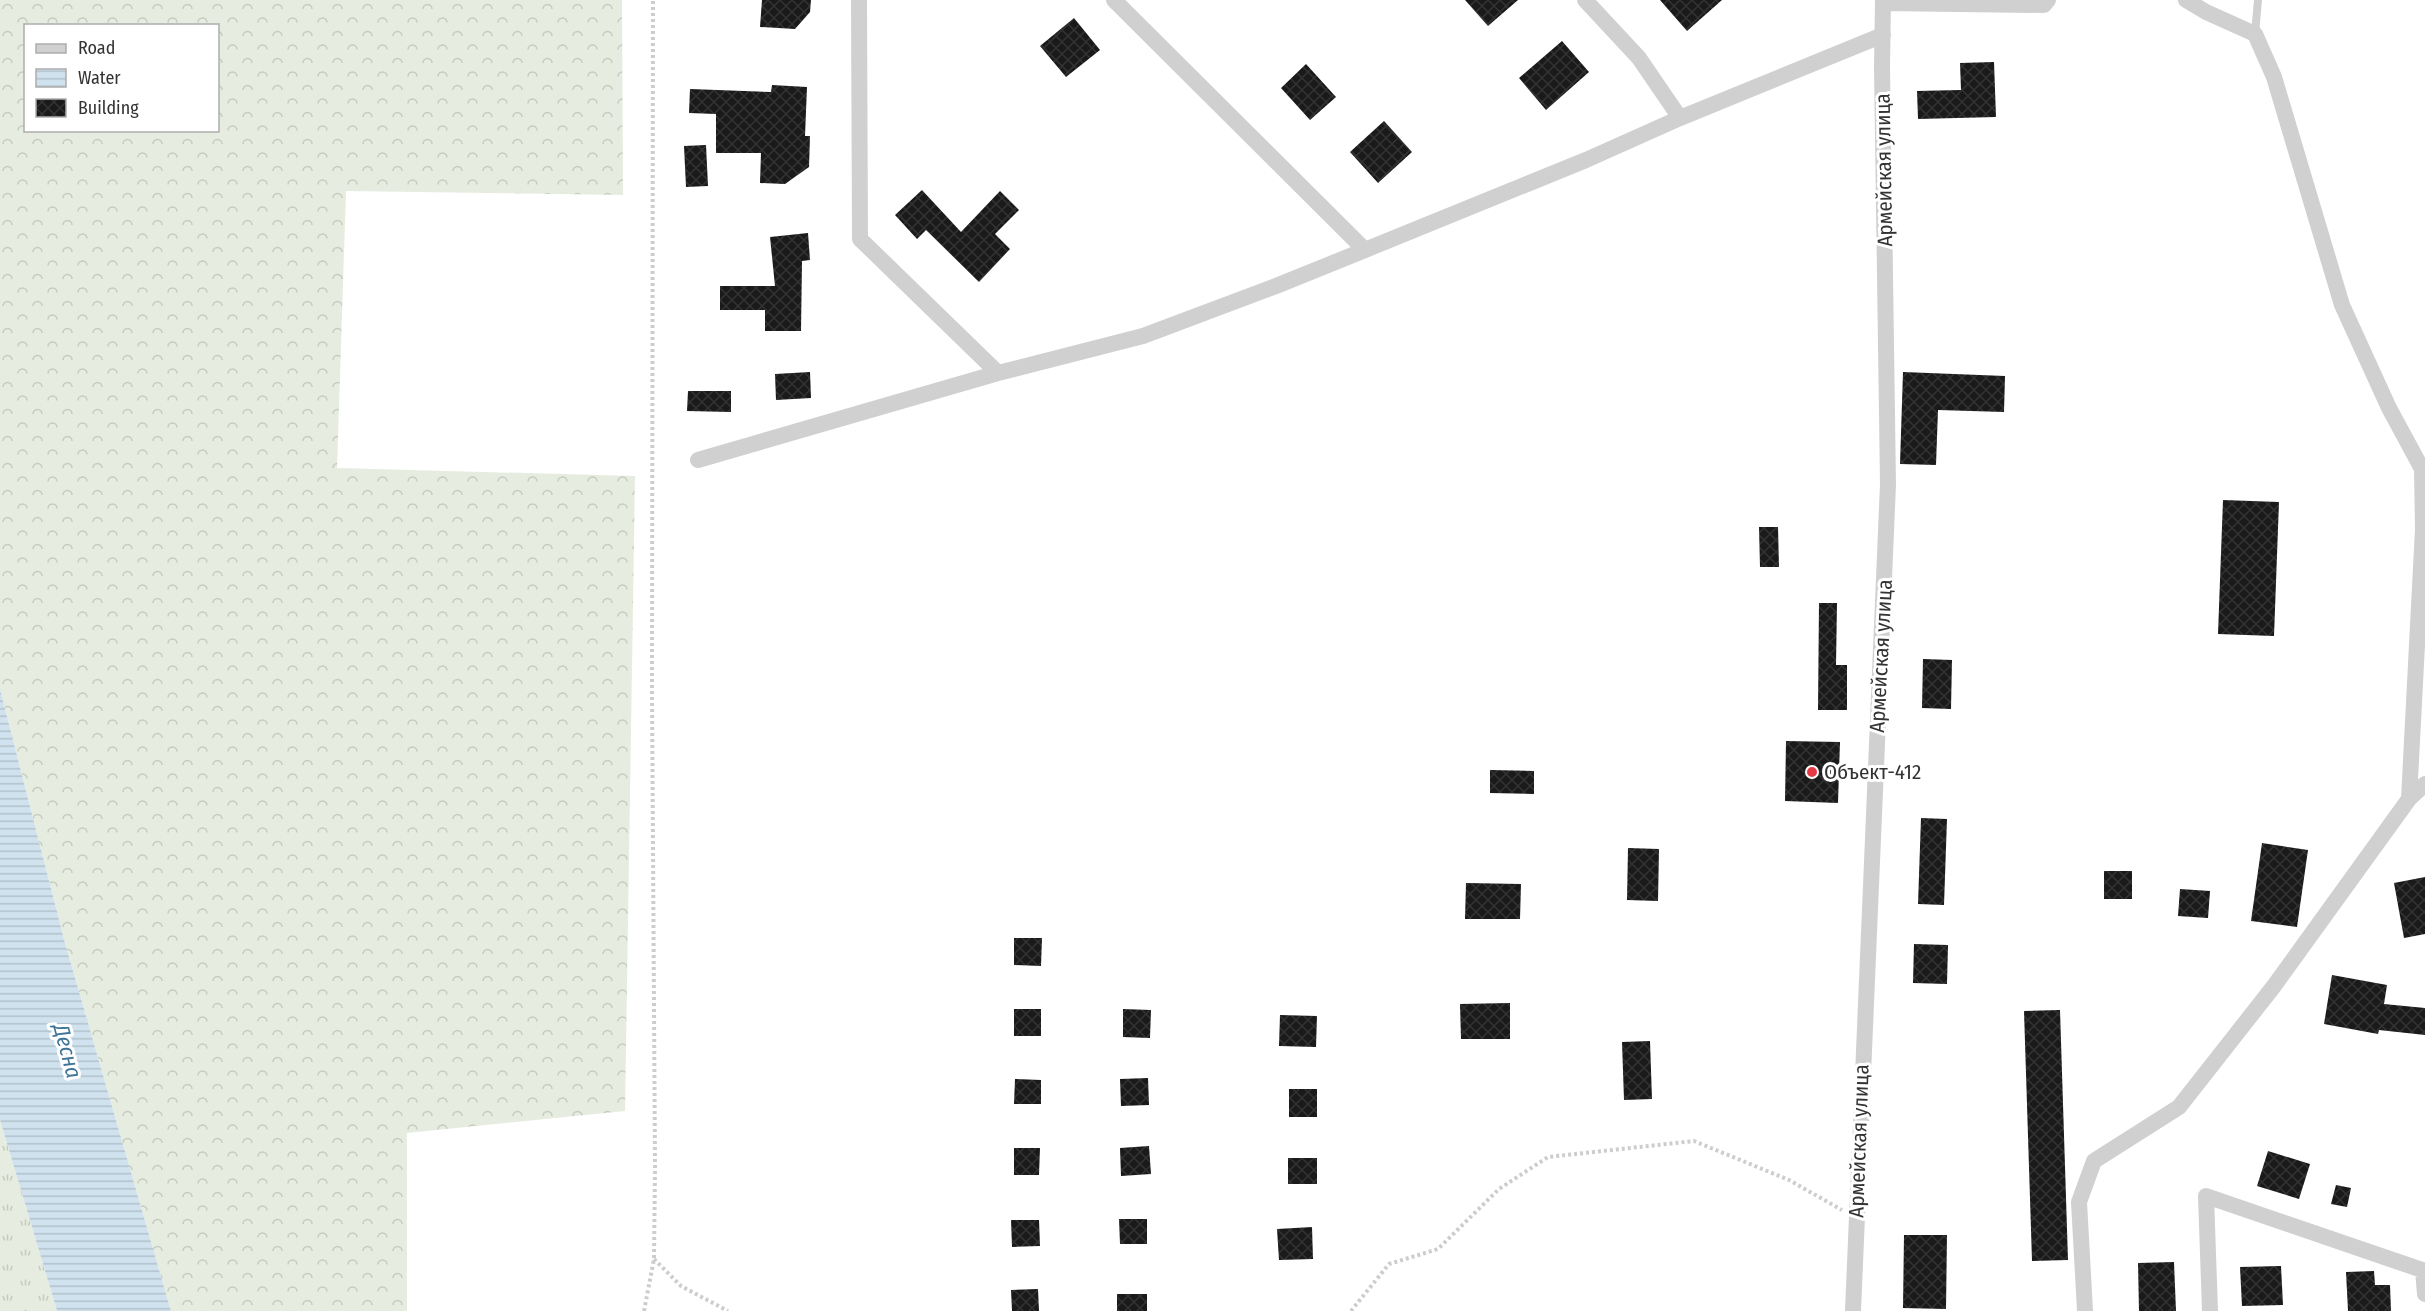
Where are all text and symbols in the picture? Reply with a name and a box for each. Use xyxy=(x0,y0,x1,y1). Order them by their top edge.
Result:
legend xyxy=(24,24,219,132)
text: Road xyxy=(78,37,115,59)
text: Water xyxy=(78,67,121,89)
street label: Армейская улица xyxy=(1870,93,1898,247)
text: Building xyxy=(78,97,139,119)
street label: Армейская улица xyxy=(1864,579,1898,733)
place label: Объект-412 xyxy=(1824,759,1921,785)
marker: Объект-412 xyxy=(1805,765,1819,779)
water label: Десна xyxy=(47,1019,88,1081)
street label: Армейская улица xyxy=(1843,1064,1875,1218)

